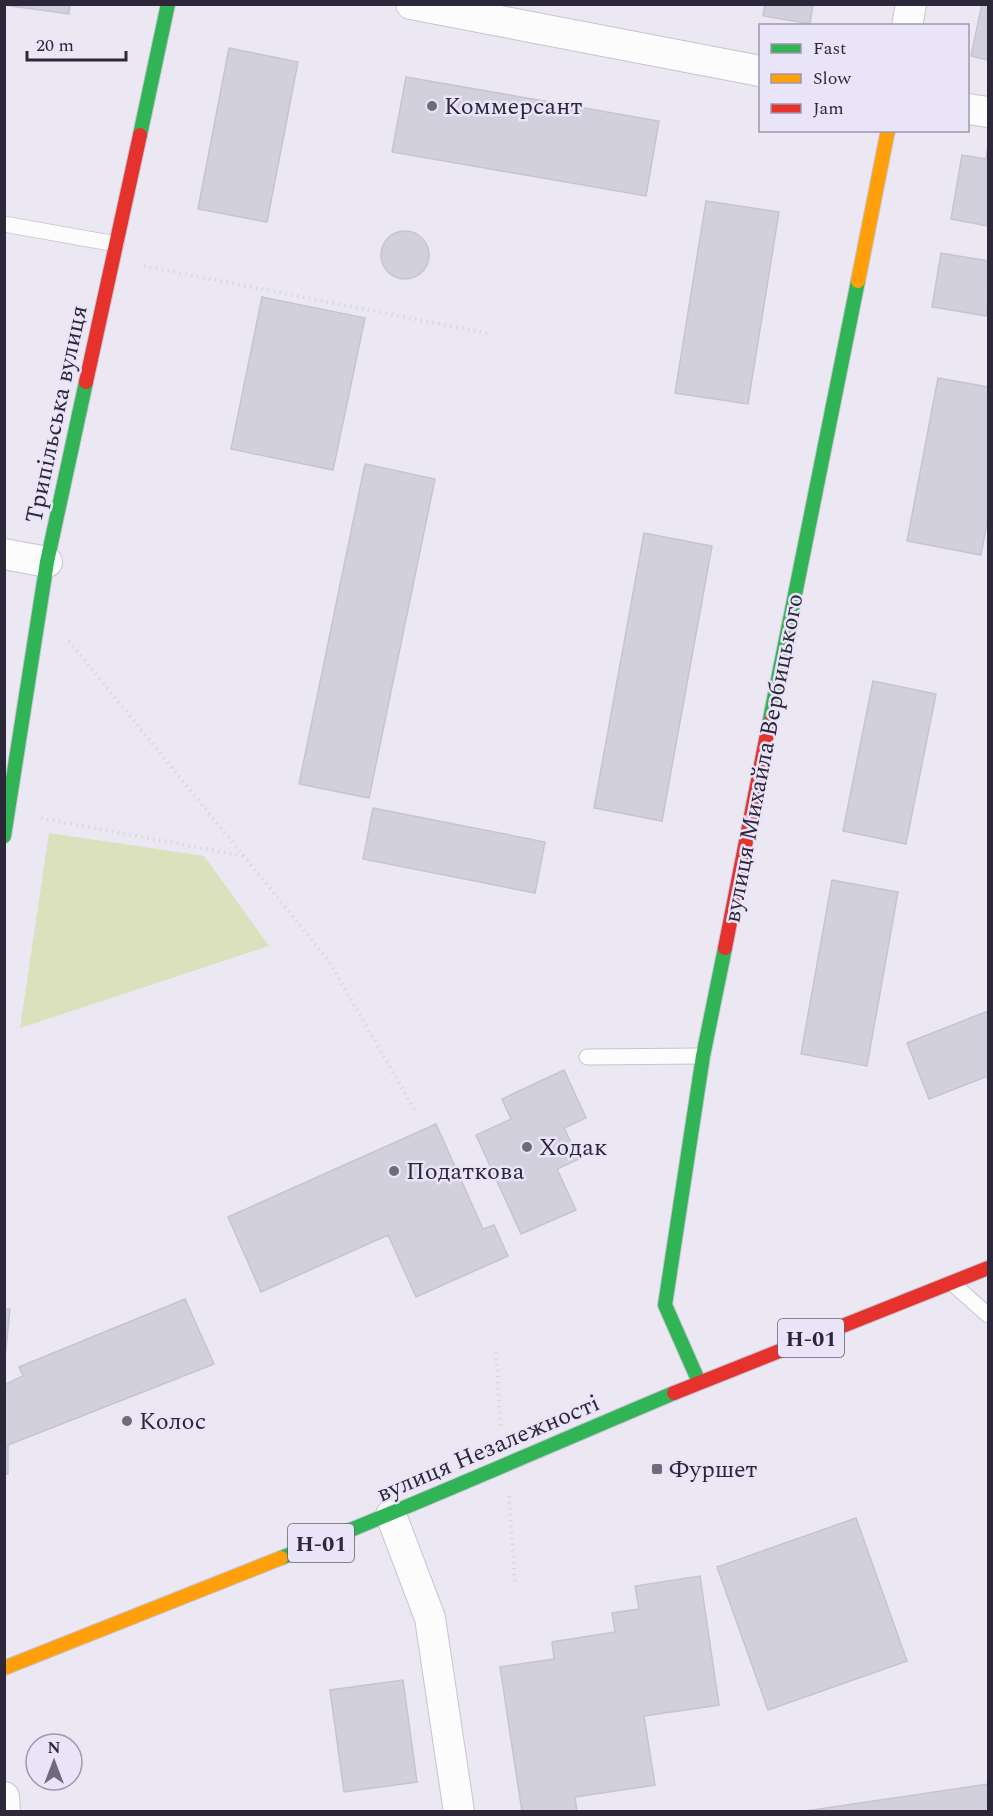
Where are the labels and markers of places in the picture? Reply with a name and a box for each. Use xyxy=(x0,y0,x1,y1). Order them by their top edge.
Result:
place label: Коммерсант xyxy=(444,89,582,125)
marker: Коммерсант xyxy=(425,99,439,113)
place label: Ходак xyxy=(539,1130,607,1166)
marker: Ходак xyxy=(520,1140,534,1154)
place label: Податкова xyxy=(406,1154,525,1190)
marker: Податкова xyxy=(387,1164,401,1178)
place label: Колос xyxy=(139,1404,206,1440)
marker: Колос xyxy=(120,1414,134,1428)
place label: Фуршет xyxy=(669,1452,758,1488)
marker: Фуршет xyxy=(650,1462,664,1476)

